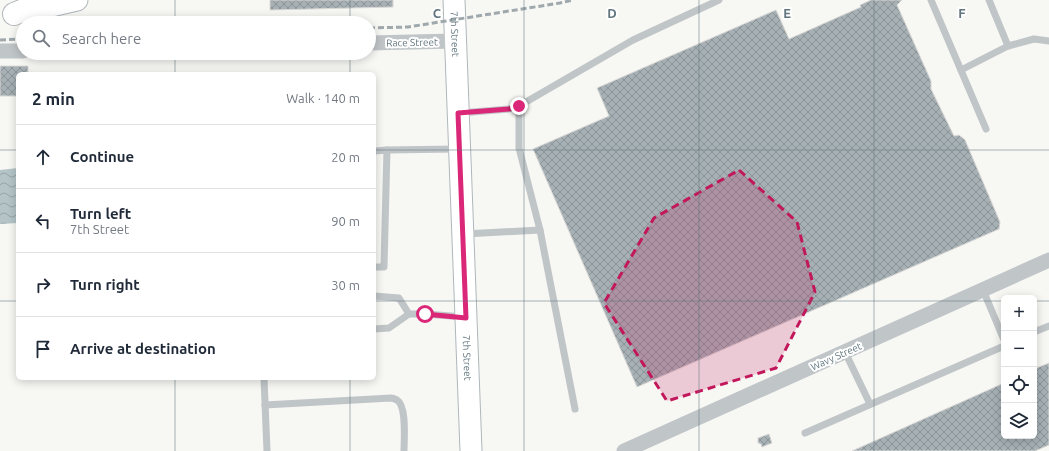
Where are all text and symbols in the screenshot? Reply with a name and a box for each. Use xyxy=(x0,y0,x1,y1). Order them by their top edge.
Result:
text: C xyxy=(433,6,442,20)
text: D xyxy=(607,6,617,20)
text: E xyxy=(783,6,791,20)
text: F xyxy=(958,6,966,20)
street label: 7th Street xyxy=(448,11,461,57)
search box xyxy=(16,16,376,60)
icon: search xyxy=(30,27,52,49)
text: Search here xyxy=(62,30,141,47)
street label: Race Street xyxy=(386,37,438,48)
text: 2 min xyxy=(32,89,75,108)
text: Walk · 140 m xyxy=(286,91,360,105)
route end xyxy=(510,97,528,115)
icon: ahead xyxy=(32,146,54,168)
text: Continue xyxy=(70,148,134,165)
text: 20 m xyxy=(331,150,360,164)
text: Turn left xyxy=(70,205,131,222)
icon: left xyxy=(32,210,54,232)
text: 90 m xyxy=(331,214,360,228)
text: 7th Street xyxy=(70,222,129,236)
icon: right xyxy=(32,274,54,296)
text: Turn right xyxy=(70,276,140,293)
text: 30 m xyxy=(331,278,360,292)
map controls xyxy=(1001,295,1037,439)
button: + xyxy=(1001,295,1037,331)
route start xyxy=(416,305,434,323)
button: − xyxy=(1001,331,1037,367)
street label: 7th Street xyxy=(461,335,473,381)
icon: arrive xyxy=(32,338,54,360)
text: Arrive at destination xyxy=(70,340,216,357)
street label: Wavy Street xyxy=(809,340,863,373)
button: locate xyxy=(1001,367,1037,403)
button: layers xyxy=(1001,403,1037,439)

